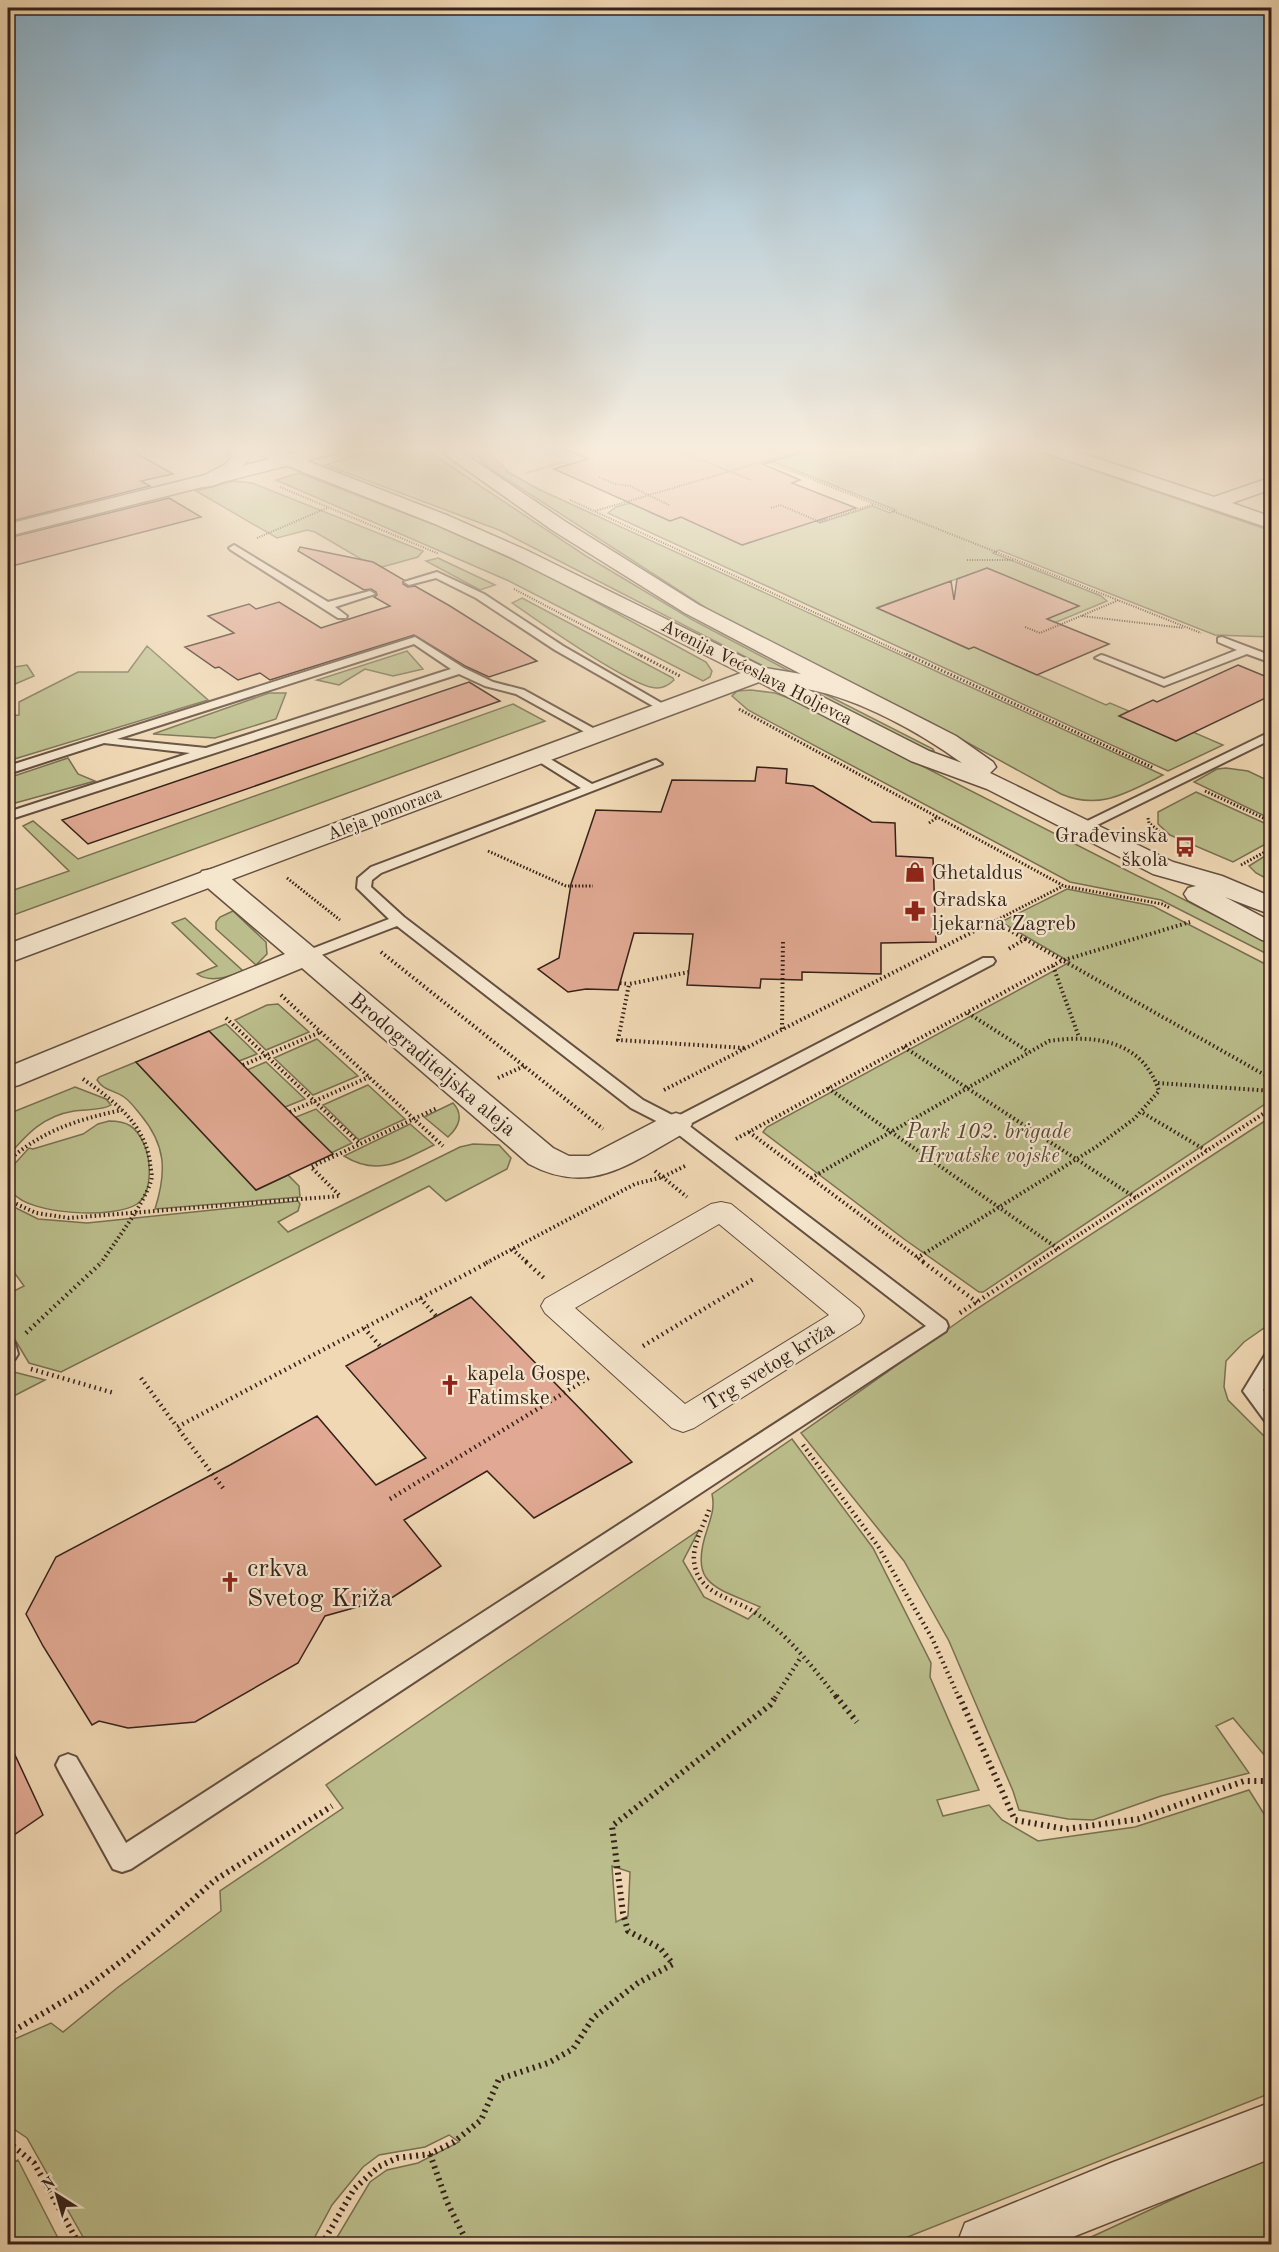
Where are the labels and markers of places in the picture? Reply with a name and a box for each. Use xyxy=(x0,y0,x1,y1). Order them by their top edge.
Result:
place label: Građevinska škola xyxy=(1055,826,1168,871)
bus stop icon: Građevinska škola xyxy=(1173,835,1197,859)
shop icon: Ghetaldus xyxy=(903,860,927,884)
place label: Ghetaldus xyxy=(932,863,1023,884)
place label: Gradska ljekarna Zagreb xyxy=(932,890,1076,935)
pharmacy icon: Gradska ljekarna Zagreb xyxy=(903,899,927,923)
place label: kapela Gospe Fatimske xyxy=(467,1364,586,1409)
church icon: kapela Gospe Fatimske xyxy=(438,1373,462,1397)
place label: crkva Svetog Križa xyxy=(247,1556,393,1612)
church icon: crkva Svetog Križa xyxy=(218,1570,242,1594)

